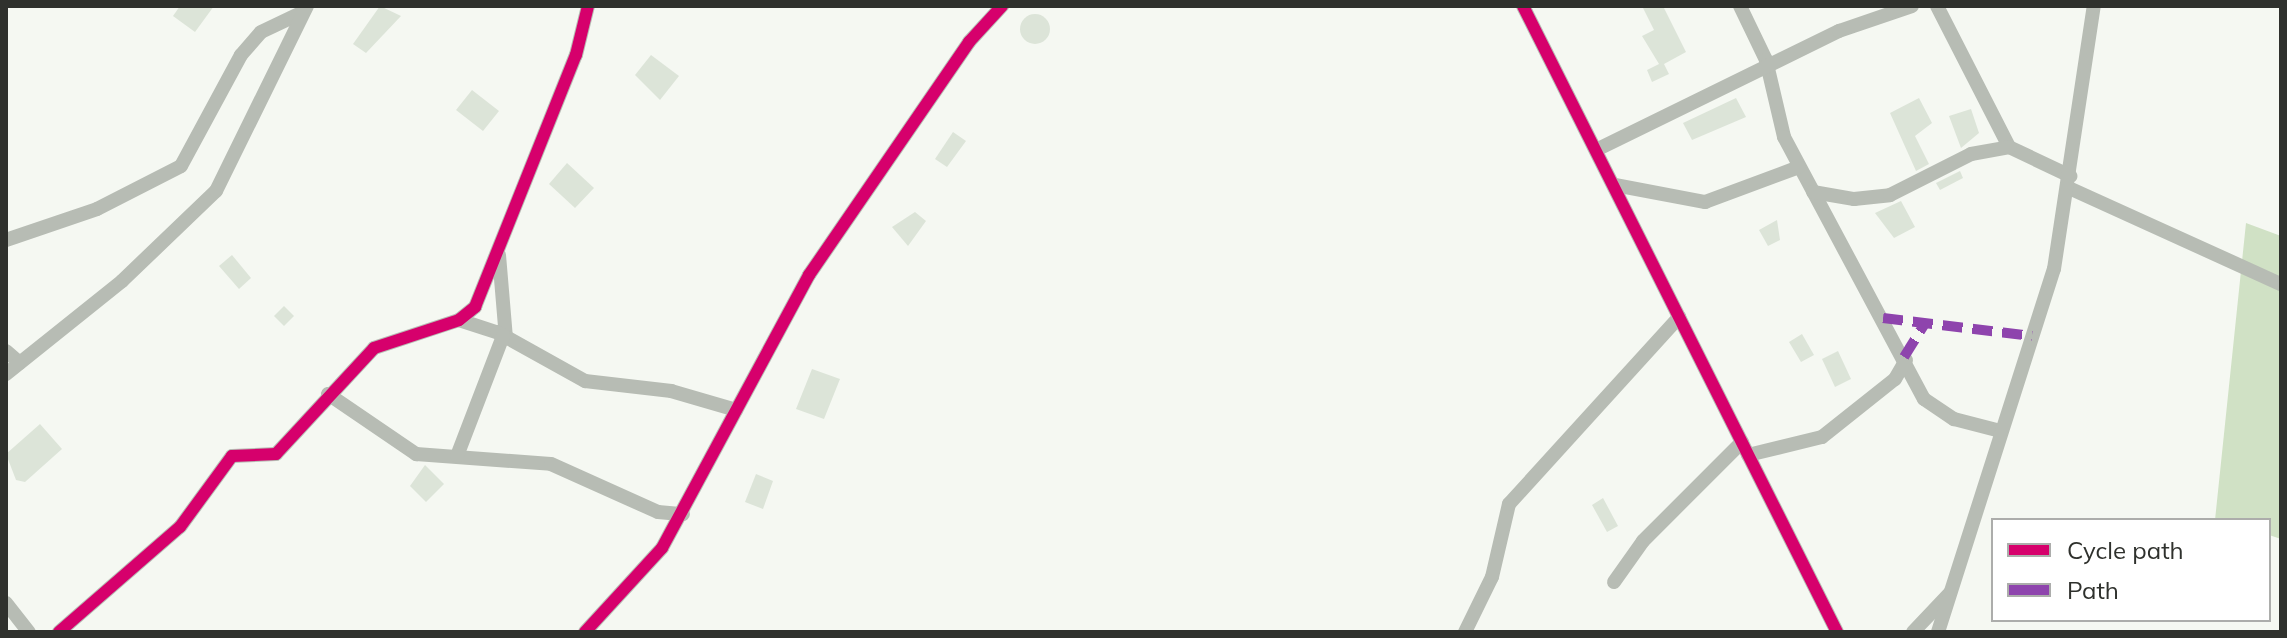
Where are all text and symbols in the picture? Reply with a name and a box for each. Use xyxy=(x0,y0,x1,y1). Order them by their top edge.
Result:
legend xyxy=(1991,518,2271,622)
text: Cycle path xyxy=(2067,535,2184,565)
text: Path xyxy=(2067,575,2119,605)

